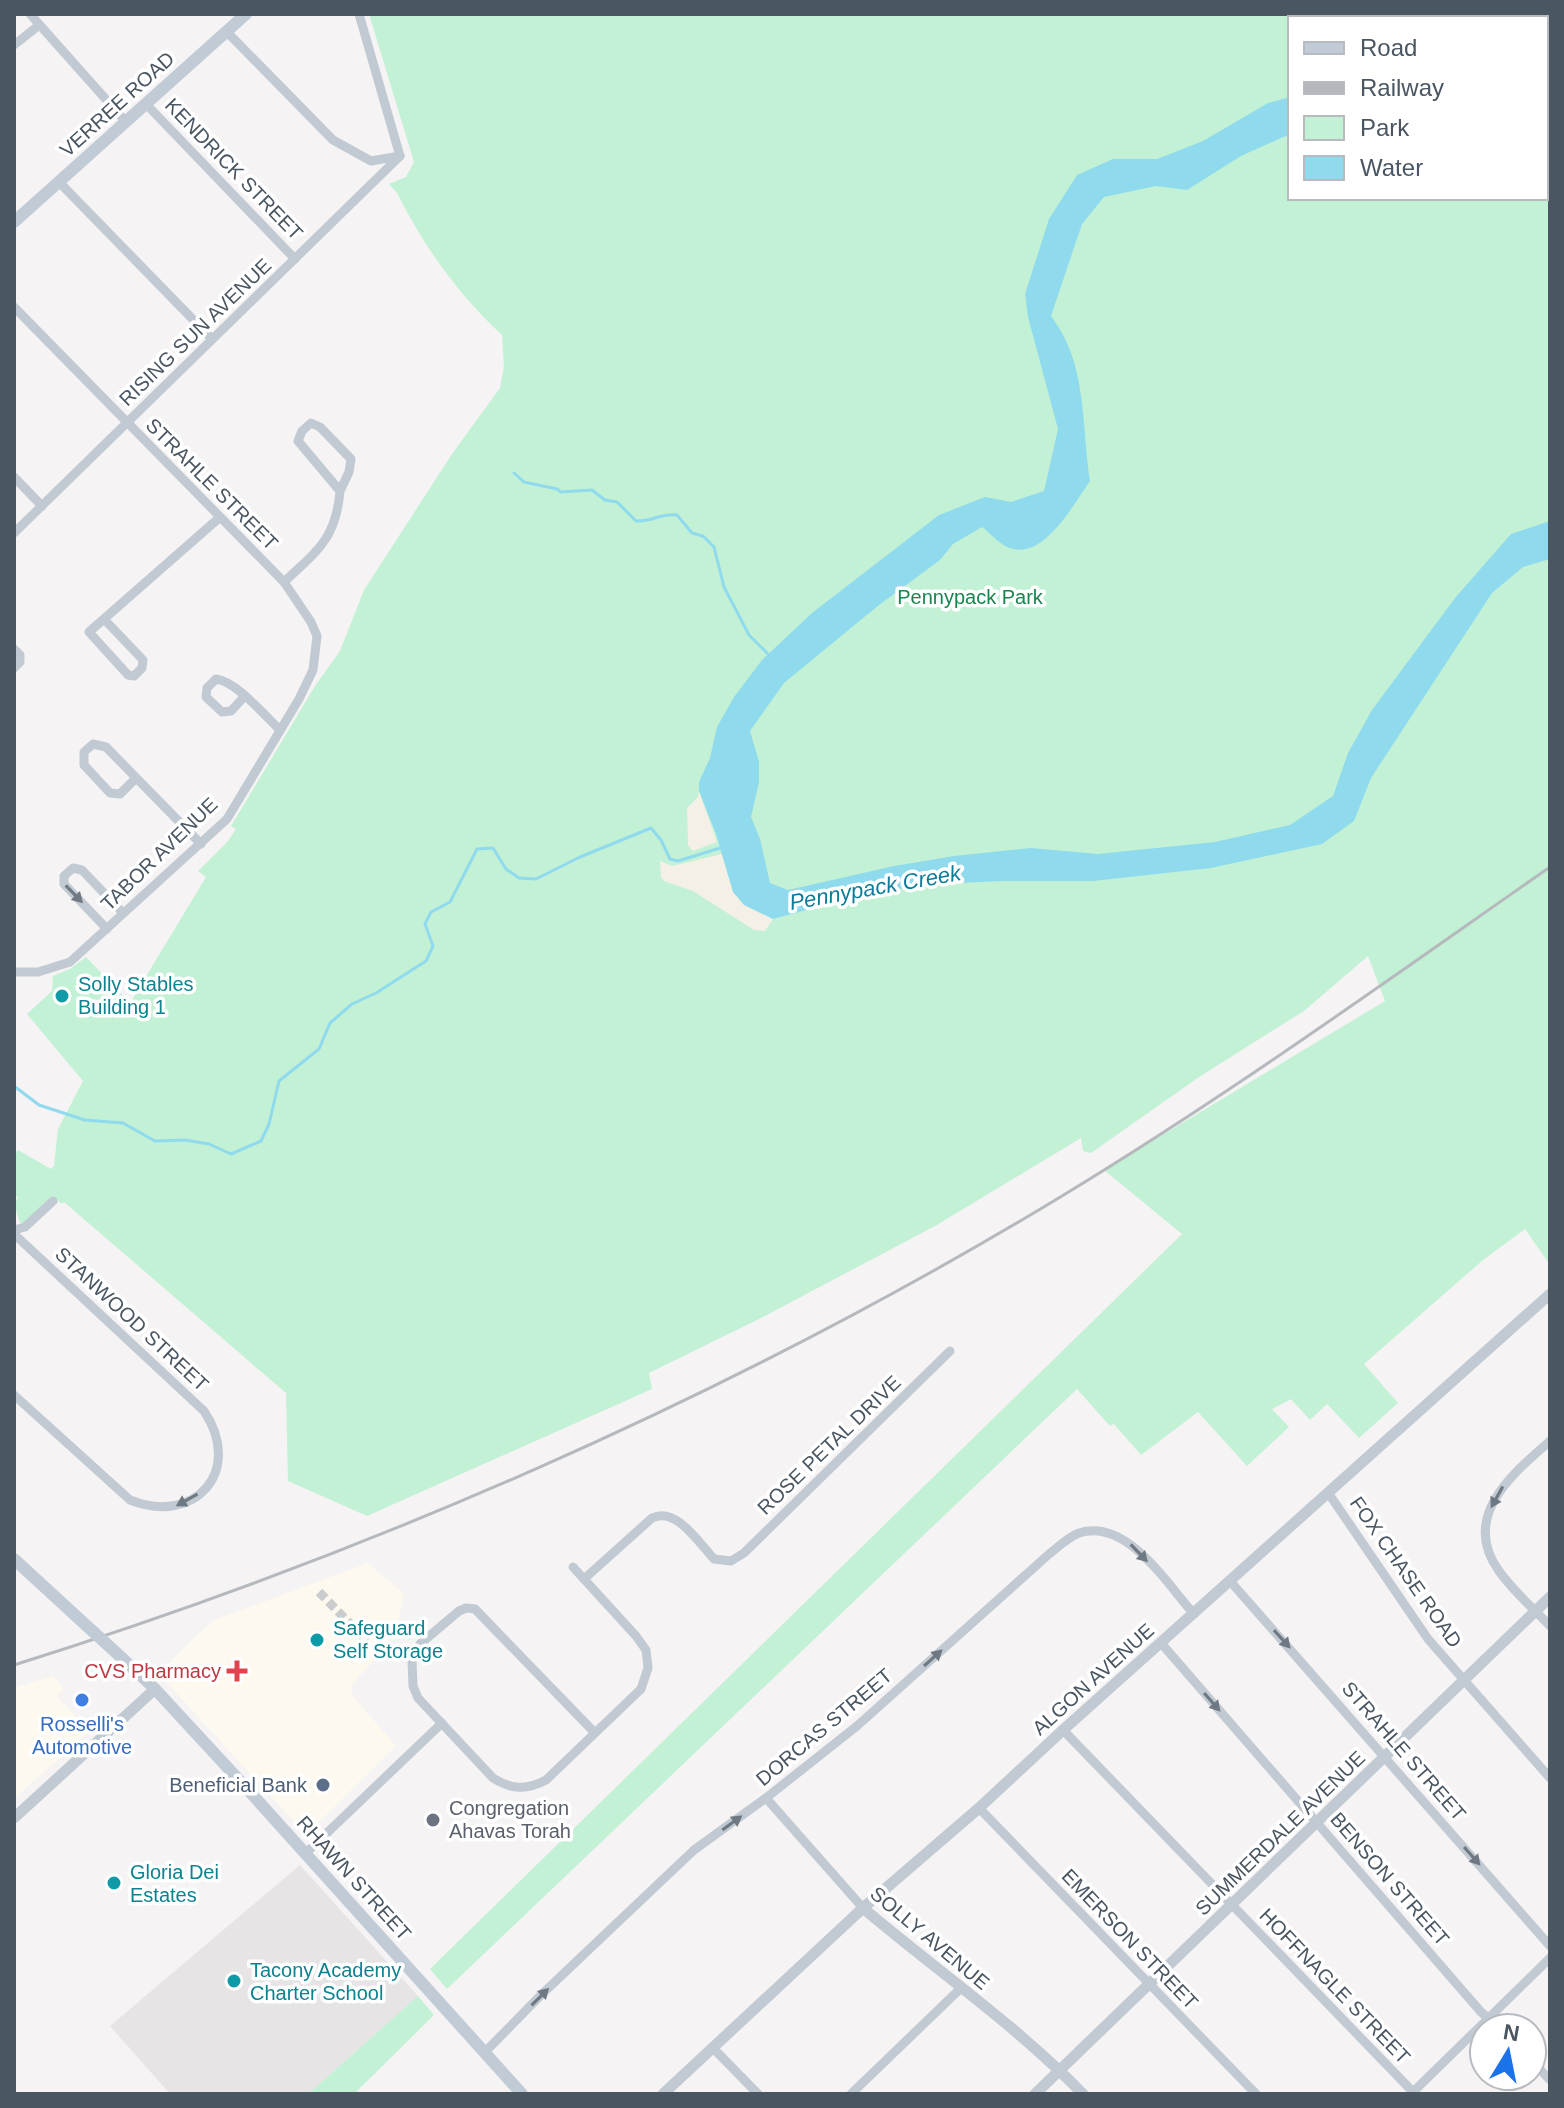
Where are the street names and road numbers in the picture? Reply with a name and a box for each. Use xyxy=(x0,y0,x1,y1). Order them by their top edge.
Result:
street label: VERREE ROAD xyxy=(56,47,178,161)
street label: KENDRICK STREET xyxy=(161,94,307,244)
street label: RISING SUN AVENUE xyxy=(115,254,275,410)
street label: STRAHLE STREET xyxy=(142,414,282,554)
street label: TABOR AVENUE xyxy=(96,793,222,915)
street label: STANWOOD STREET xyxy=(51,1242,213,1396)
street label: ROSE PETAL DRIVE xyxy=(753,1371,905,1519)
street label: FOX CHASE ROAD xyxy=(1346,1492,1466,1652)
street label: ALGON AVENUE xyxy=(1028,1619,1158,1739)
street label: DORCAS STREET xyxy=(752,1664,896,1790)
street label: STRAHLE STREET xyxy=(1338,1677,1470,1825)
street label: SUMMERDALE AVENUE xyxy=(1191,1746,1369,1920)
street label: BENSON STREET xyxy=(1326,1808,1454,1950)
street label: RHAWN STREET xyxy=(293,1811,415,1945)
street label: EMERSON STREET xyxy=(1058,1865,1202,2013)
street label: SOLLY AVENUE xyxy=(866,1882,994,1994)
street label: HOFFNAGLE STREET xyxy=(1255,1904,1415,2068)

